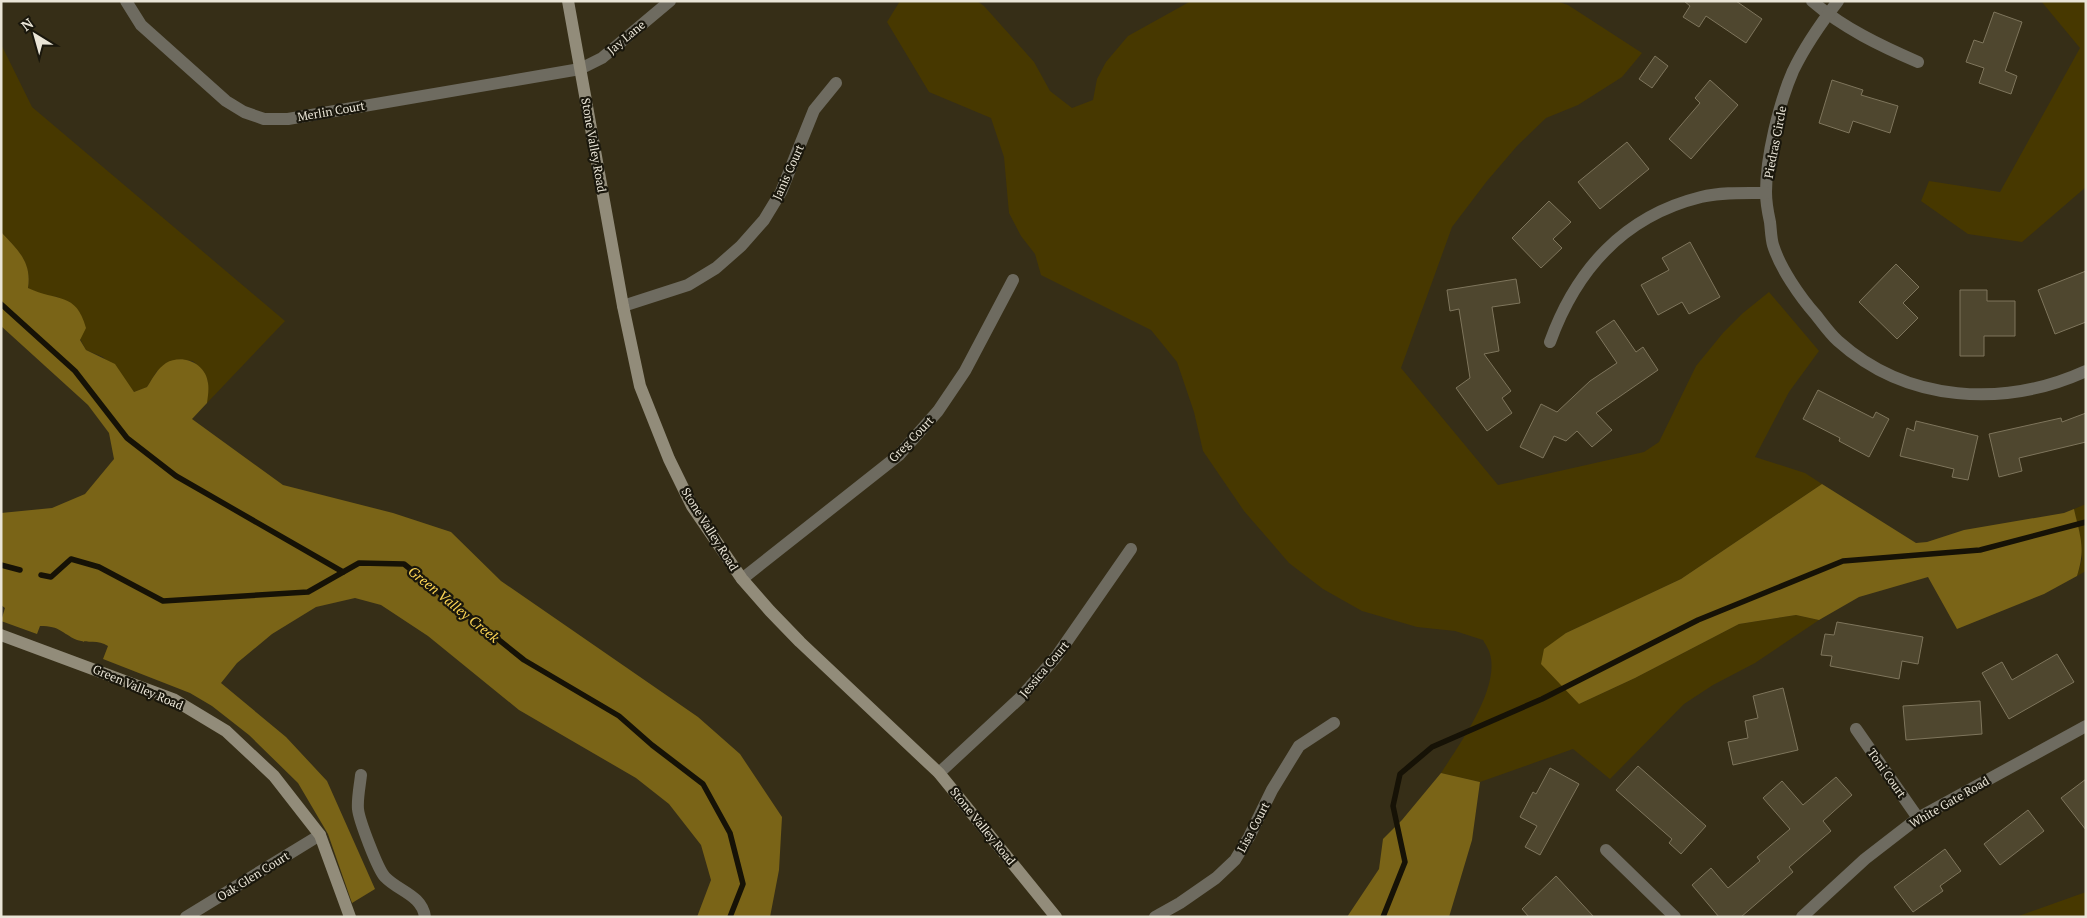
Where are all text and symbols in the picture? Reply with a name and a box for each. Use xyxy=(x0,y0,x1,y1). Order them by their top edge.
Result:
north arrow xyxy=(10,10,60,60)
text: N xyxy=(17,13,37,35)
street label: Jay Lane xyxy=(604,17,648,57)
street label: Stone Valley Road xyxy=(578,97,610,194)
street label: Merlin Court xyxy=(296,98,366,124)
street label: Piedras Circle xyxy=(1761,105,1789,179)
street label: Janis Court xyxy=(769,141,807,202)
street label: Greg Court xyxy=(885,412,937,465)
street label: Stone Valley Road xyxy=(678,485,742,574)
water label: Green Valley Creek xyxy=(404,561,504,647)
street label: Jessica Court xyxy=(1016,637,1072,700)
street label: Green Valley Road xyxy=(91,661,186,713)
street label: Toni Court xyxy=(1865,745,1910,801)
street label: White Gate Road xyxy=(1906,773,1992,831)
street label: Stone Valley Road xyxy=(947,784,1019,868)
street label: Lisa Court xyxy=(1234,799,1273,855)
street label: Oak Glen Court xyxy=(214,848,292,904)

